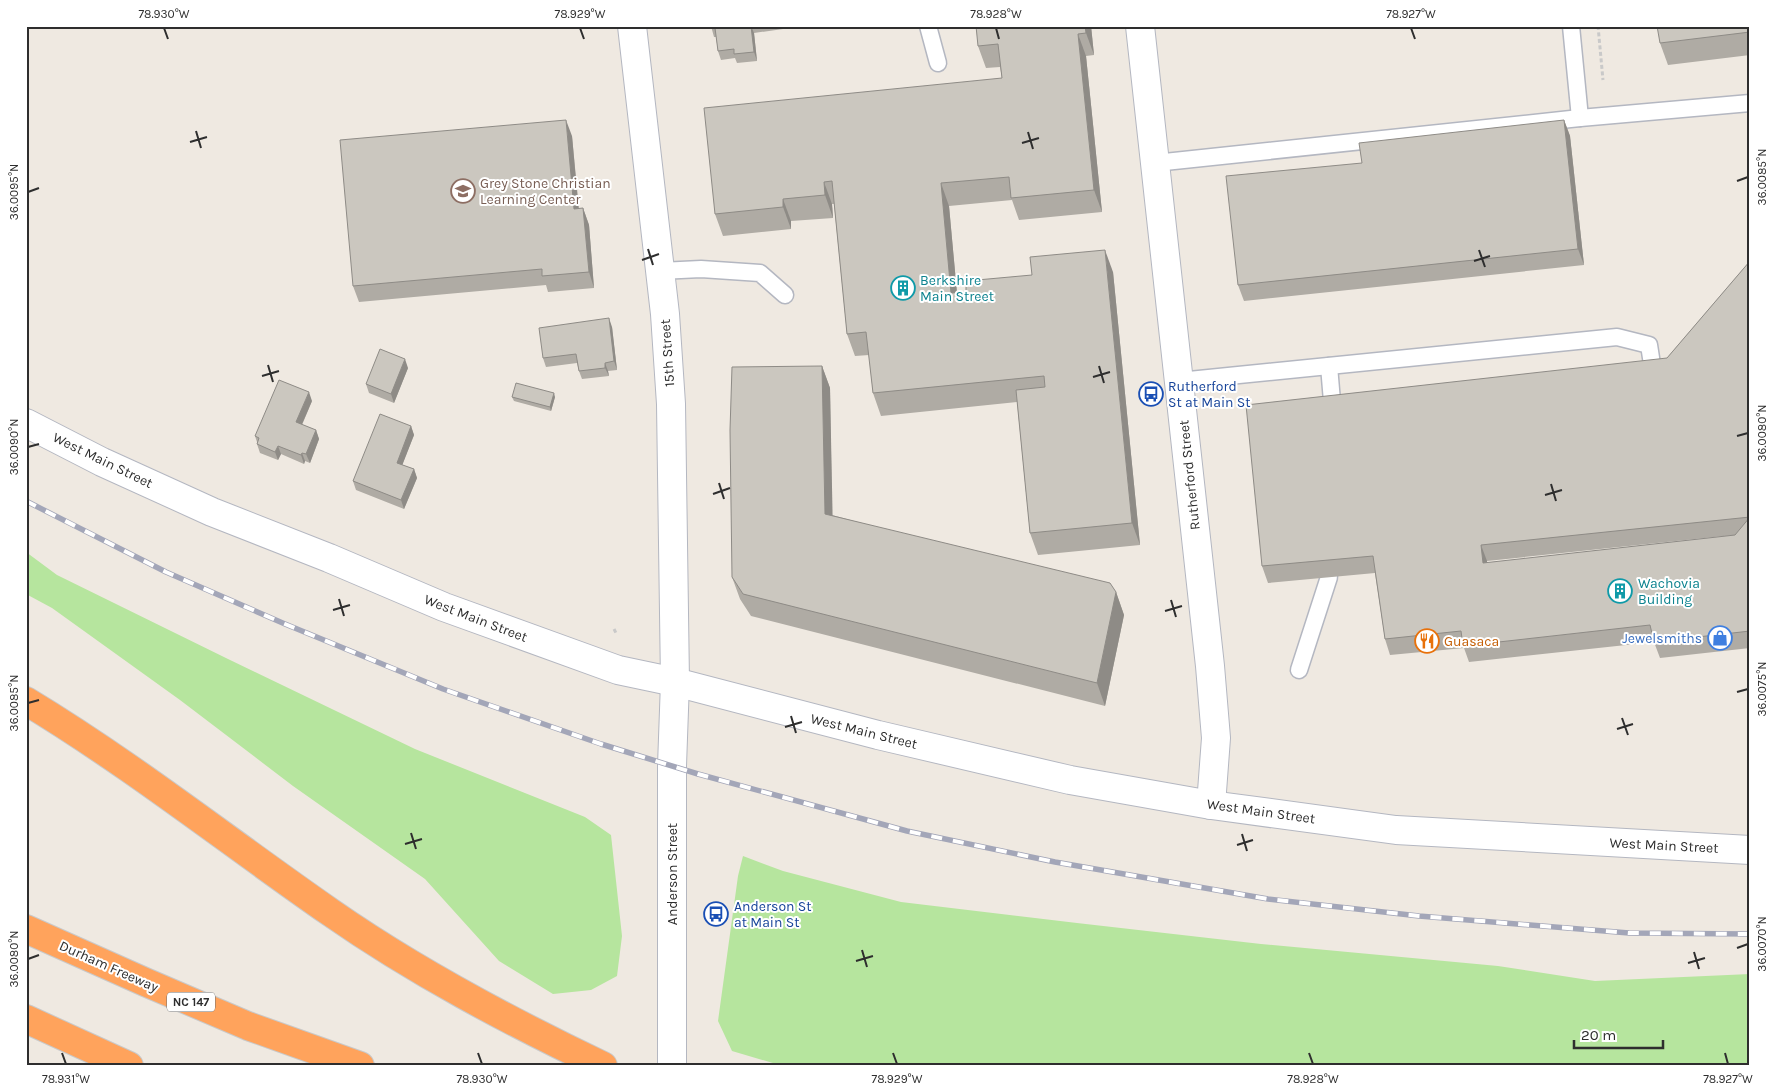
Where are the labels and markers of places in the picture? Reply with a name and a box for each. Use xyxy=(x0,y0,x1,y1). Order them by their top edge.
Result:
place label: Grey Stone Christian Learning Center xyxy=(480,175,611,208)
school or university icon: Grey Stone Christian Learning Center xyxy=(450,178,476,204)
place label: Berkshire Main Street xyxy=(920,272,994,305)
building icon: Berkshire Main Street xyxy=(890,275,916,301)
place label: Rutherford St at Main St xyxy=(1168,378,1251,411)
bus stop icon: Rutherford St at Main St xyxy=(1138,381,1164,407)
place label: Wachovia Building xyxy=(1638,575,1700,608)
building icon: Wachovia Building xyxy=(1607,578,1633,604)
shop icon: Jewelsmiths xyxy=(1707,625,1733,651)
restaurant icon: Guasaca xyxy=(1414,628,1440,654)
place label: Jewelsmiths xyxy=(1622,630,1702,647)
place label: Guasaca xyxy=(1444,633,1499,650)
place label: Anderson St at Main St xyxy=(734,898,812,931)
bus stop icon: Anderson St at Main St xyxy=(703,901,729,927)

